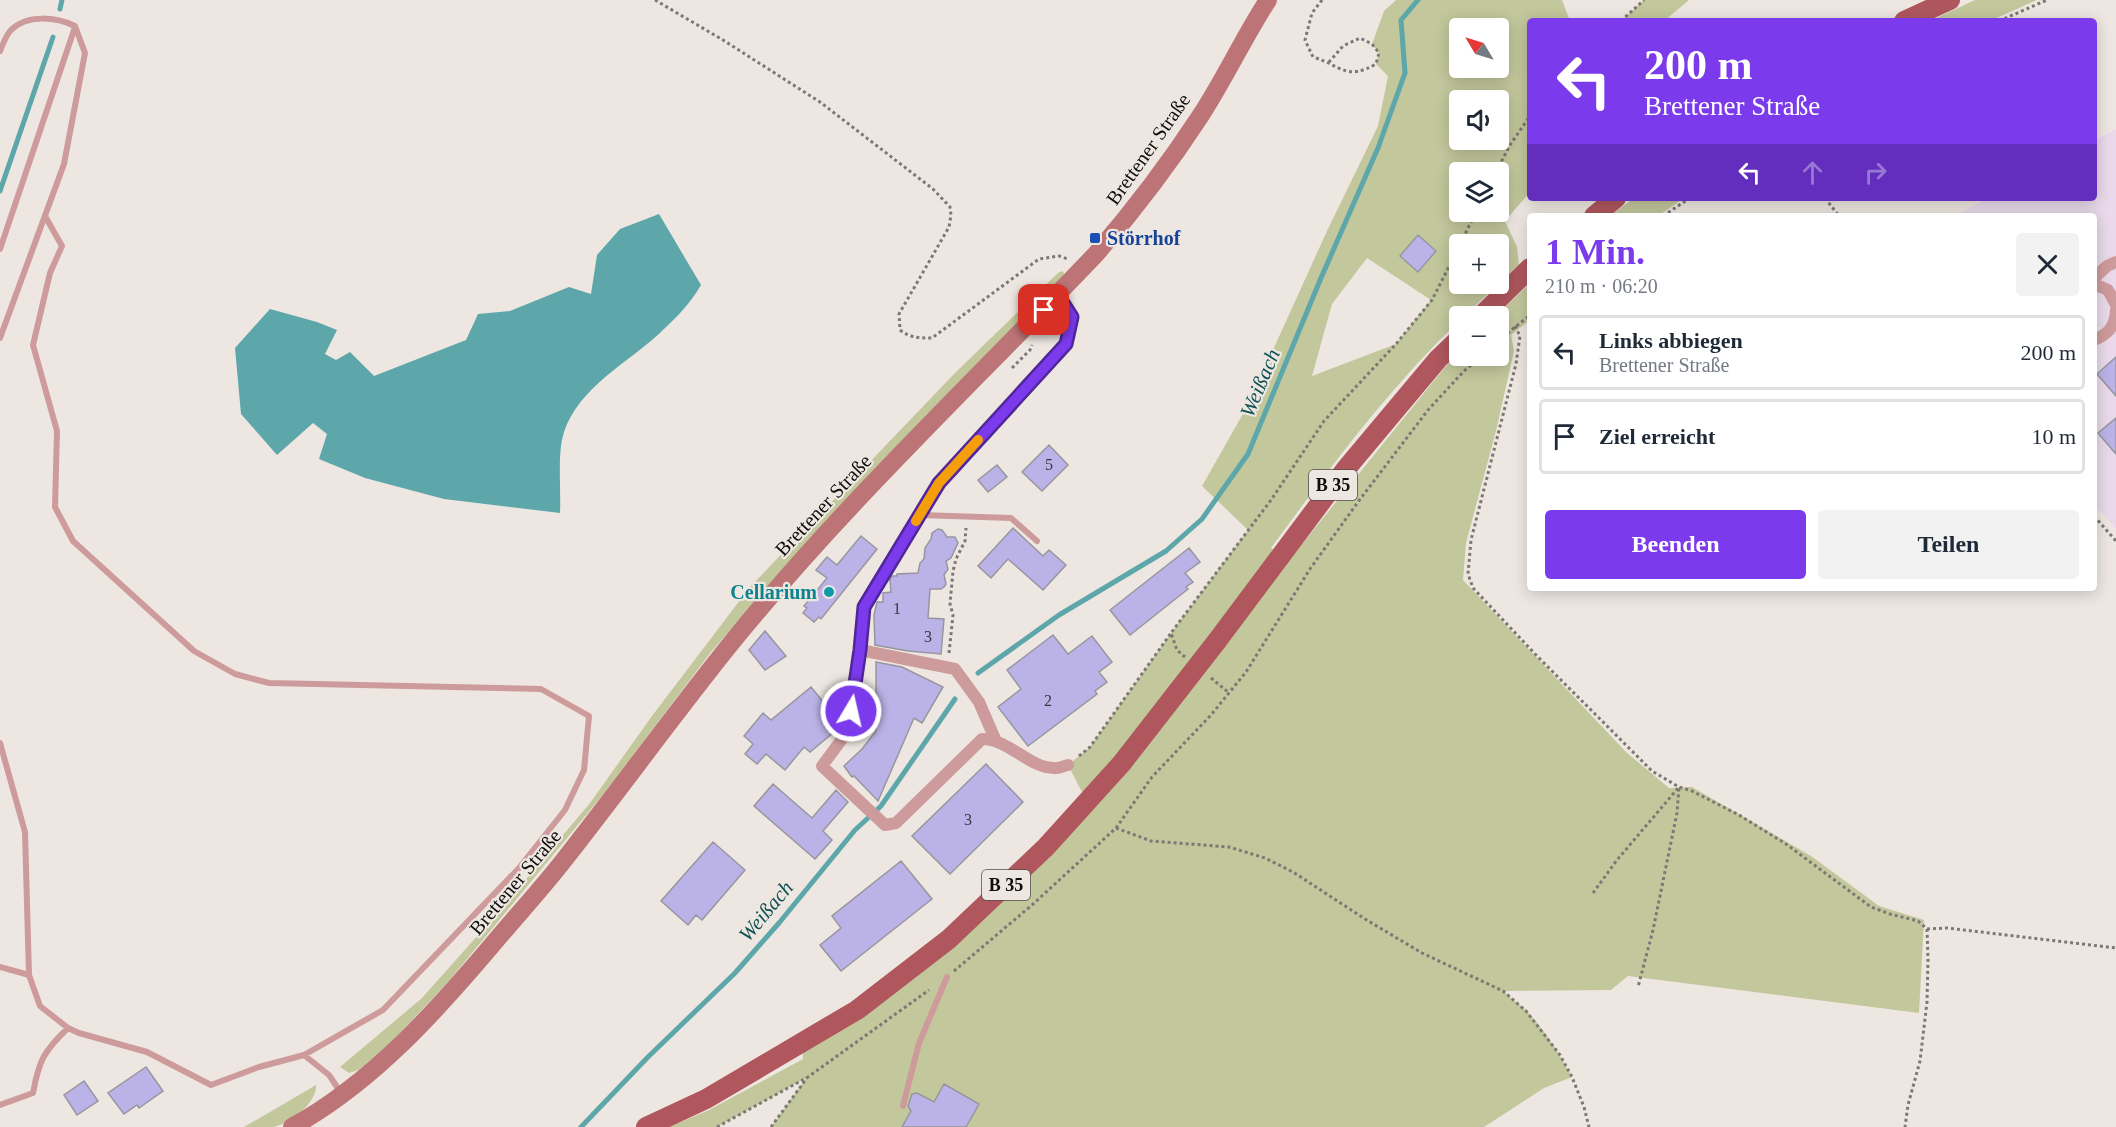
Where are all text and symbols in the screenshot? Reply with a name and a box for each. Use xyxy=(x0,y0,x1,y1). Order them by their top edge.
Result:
north arrow xyxy=(1449,18,1509,78)
map controls xyxy=(1449,18,1509,366)
icon: left xyxy=(1545,42,1623,120)
text: 200 m xyxy=(1644,42,1753,88)
street label: Brettener Straße xyxy=(1102,89,1195,209)
button: sound xyxy=(1449,90,1509,150)
text: Brettener Straße xyxy=(1644,91,1820,121)
icon: left xyxy=(1733,156,1766,189)
icon: ahead xyxy=(1796,156,1829,189)
icon: right xyxy=(1859,156,1892,189)
button: layers xyxy=(1449,162,1509,222)
place label: Störrhof xyxy=(1107,227,1181,249)
marker: Störrhof xyxy=(1088,231,1102,245)
text: 1 Min. xyxy=(1545,232,1645,272)
button: close xyxy=(2016,233,2079,296)
button: + xyxy=(1449,234,1509,294)
text: 210 m · 06:20 xyxy=(1545,275,1658,297)
pin xyxy=(1018,284,1069,335)
icon: arrive xyxy=(1027,293,1060,326)
button: − xyxy=(1449,306,1509,366)
text: Links abbiegen xyxy=(1599,328,1743,353)
icon: left xyxy=(1548,336,1581,369)
text: 200 m xyxy=(2020,340,2076,365)
water label: Weißach xyxy=(1235,345,1285,421)
text: Brettener Straße xyxy=(1599,354,1730,376)
icon: arrive xyxy=(1548,420,1581,453)
text: Ziel erreicht xyxy=(1599,424,1715,449)
text: 10 m xyxy=(2031,424,2076,449)
street label: Brettener Straße xyxy=(770,450,876,560)
house number: 5 xyxy=(1045,456,1053,473)
road number: B 35 xyxy=(1309,470,1357,500)
button: Beenden xyxy=(1545,510,1806,579)
button: Teilen xyxy=(1818,510,2079,579)
place label: Cellarium xyxy=(730,581,817,603)
marker: Cellarium xyxy=(822,585,836,599)
house number: 1 xyxy=(893,600,901,617)
house number: 3 xyxy=(924,628,932,645)
position arrow xyxy=(819,679,883,743)
house number: 2 xyxy=(1044,692,1052,709)
house number: 3 xyxy=(964,811,972,828)
street label: Brettener Straße xyxy=(465,825,565,939)
road number: B 35 xyxy=(982,870,1030,900)
water label: Weißach xyxy=(734,876,798,946)

